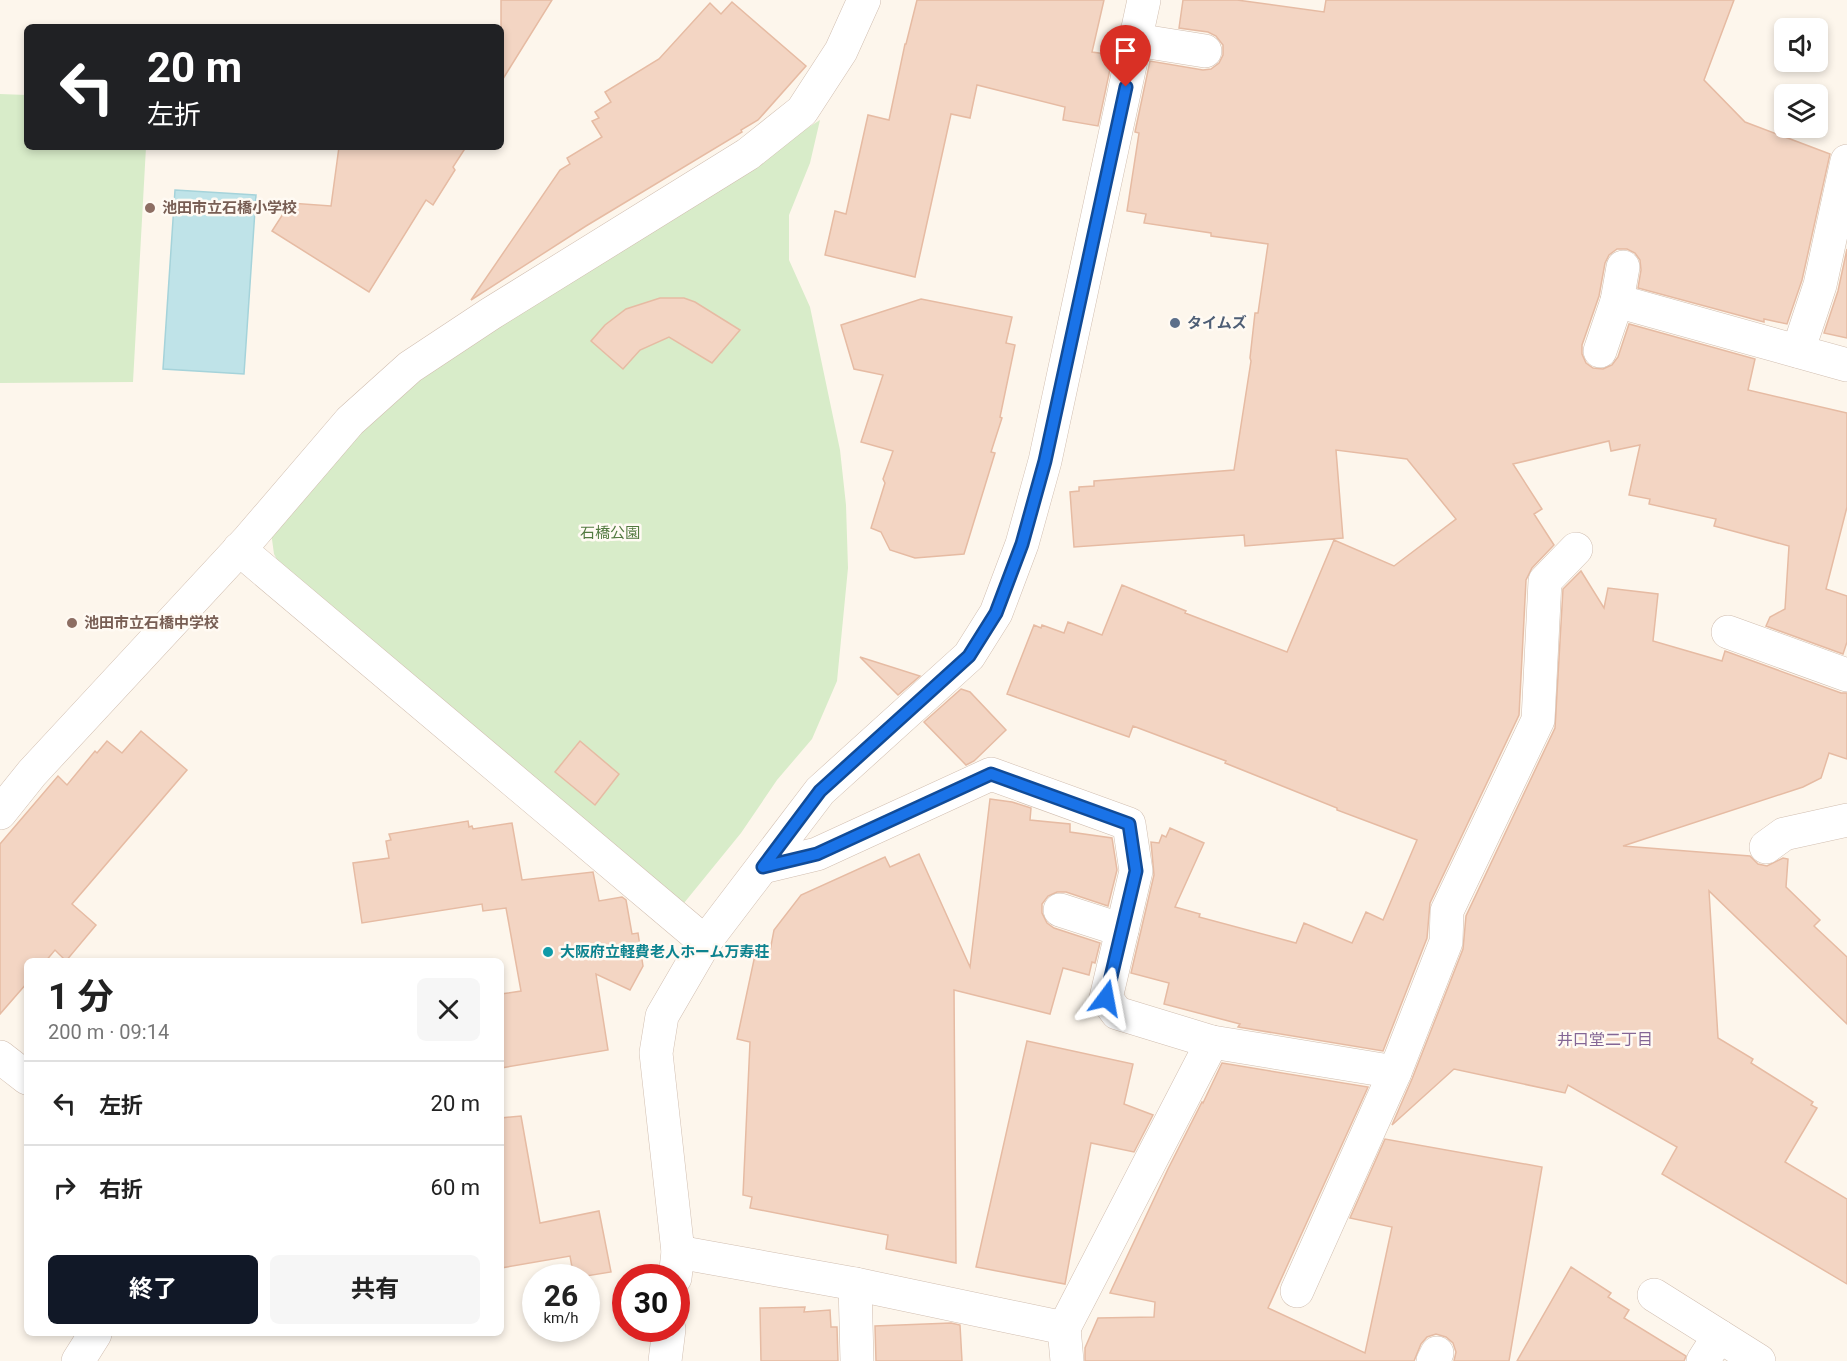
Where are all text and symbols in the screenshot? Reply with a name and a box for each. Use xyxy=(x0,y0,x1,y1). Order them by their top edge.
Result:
map controls xyxy=(1774,18,1828,138)
button: sound xyxy=(1774,18,1828,72)
pin xyxy=(1100,25,1151,87)
icon: arrive xyxy=(1109,34,1142,67)
text: 20 m xyxy=(147,43,242,92)
icon: left xyxy=(48,48,126,126)
button: layers xyxy=(1774,84,1828,138)
text: 左折 xyxy=(147,99,201,131)
place label: 池田市立石橋小学校 xyxy=(162,199,297,217)
marker: 池田市立石橋小学校 xyxy=(143,201,157,215)
place label: タイムズ xyxy=(1187,314,1247,332)
marker: タイムズ xyxy=(1168,316,1182,330)
park label: 石橋公園 xyxy=(580,524,640,542)
place label: 池田市立石橋中学校 xyxy=(84,614,219,632)
marker: 池田市立石橋中学校 xyxy=(65,616,79,630)
place label: 大阪府立軽費老人ホーム万寿荘 xyxy=(560,943,770,961)
marker: 大阪府立軽費老人ホーム万寿荘 xyxy=(541,945,555,959)
position arrow xyxy=(1074,966,1138,1030)
text: 1 分 xyxy=(48,976,114,1018)
button: close xyxy=(417,978,480,1041)
text: 200 m · 09:14 xyxy=(48,1020,169,1044)
district label: 井口堂二丁目 xyxy=(1557,1030,1653,1049)
icon: left xyxy=(48,1087,81,1120)
text: 20 m xyxy=(431,1091,480,1116)
text: 左折 xyxy=(99,1093,143,1118)
icon: right xyxy=(48,1171,81,1204)
text: 60 m xyxy=(431,1175,480,1200)
text: 右折 xyxy=(99,1177,143,1202)
button: 終了 xyxy=(48,1255,258,1324)
button: 共有 xyxy=(270,1255,480,1324)
speed limit sign: 30 xyxy=(612,1264,690,1342)
text: 26 xyxy=(544,1278,578,1313)
text: km/h xyxy=(543,1309,579,1327)

